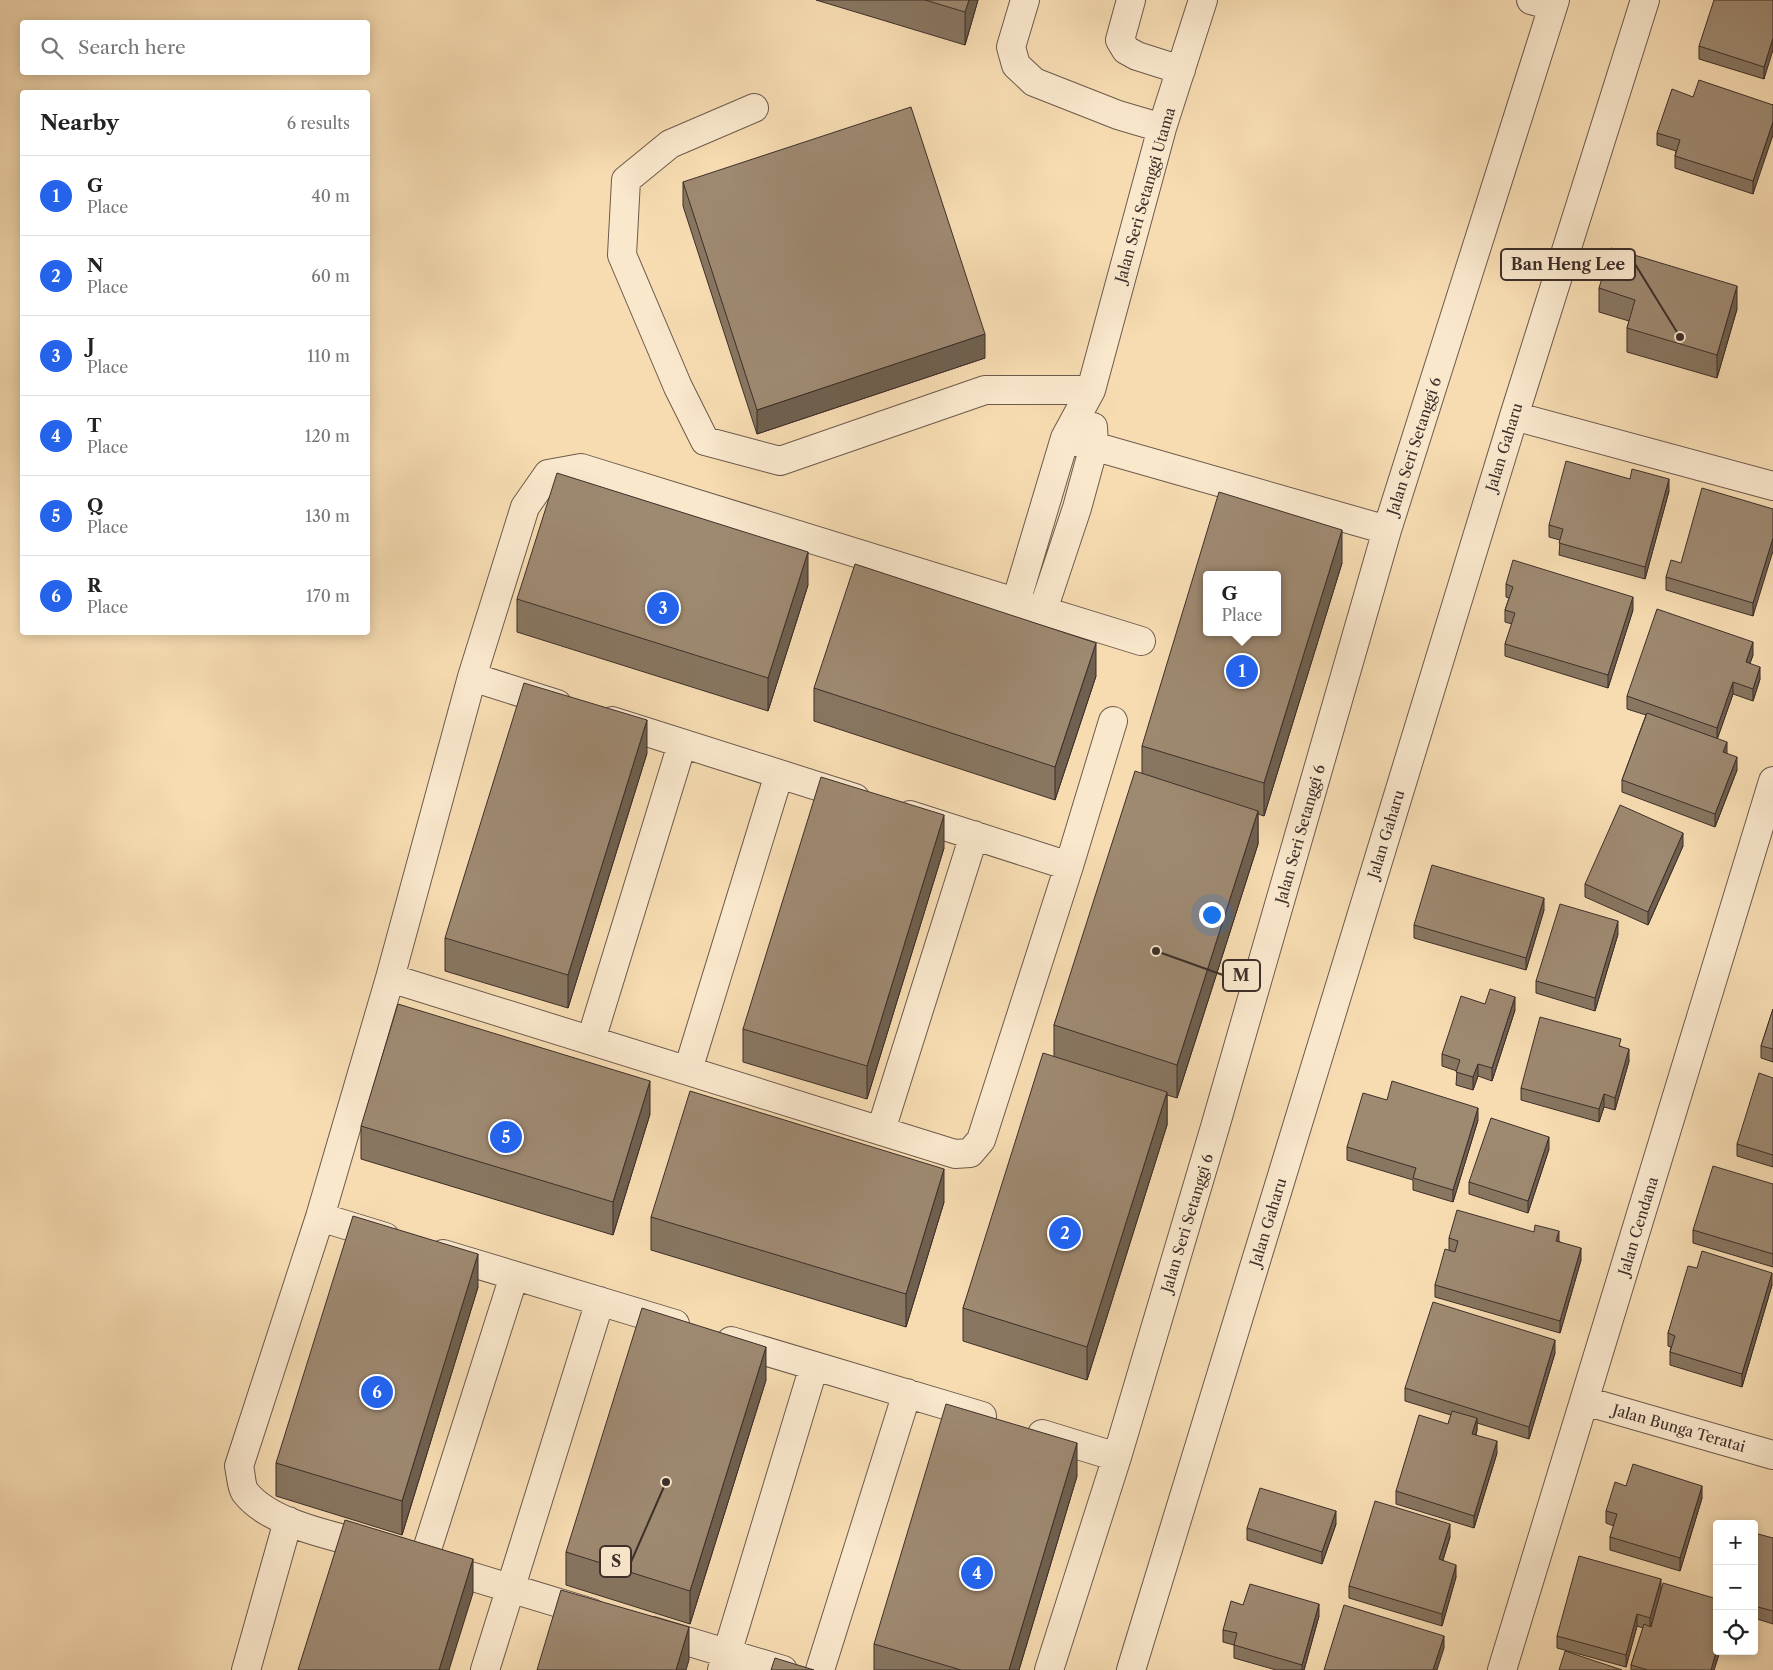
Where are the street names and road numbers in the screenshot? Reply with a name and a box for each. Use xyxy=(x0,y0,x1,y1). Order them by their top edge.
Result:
street label: Jalan Seri Setanggi Utama xyxy=(1110,105,1179,287)
street label: Jalan Seri Setanggi 6 xyxy=(1382,374,1445,519)
street label: Jalan Gaharu xyxy=(1481,400,1526,496)
street label: Jalan Seri Setanggi 6 xyxy=(1270,762,1329,908)
street label: Jalan Gaharu xyxy=(1363,787,1408,883)
street label: Jalan Seri Setanggi 6 xyxy=(1156,1151,1217,1297)
street label: Jalan Cendana xyxy=(1613,1174,1662,1280)
street label: Jalan Gaharu xyxy=(1245,1175,1290,1271)
street label: Jalan Bunga Teratai xyxy=(1608,1399,1748,1456)

